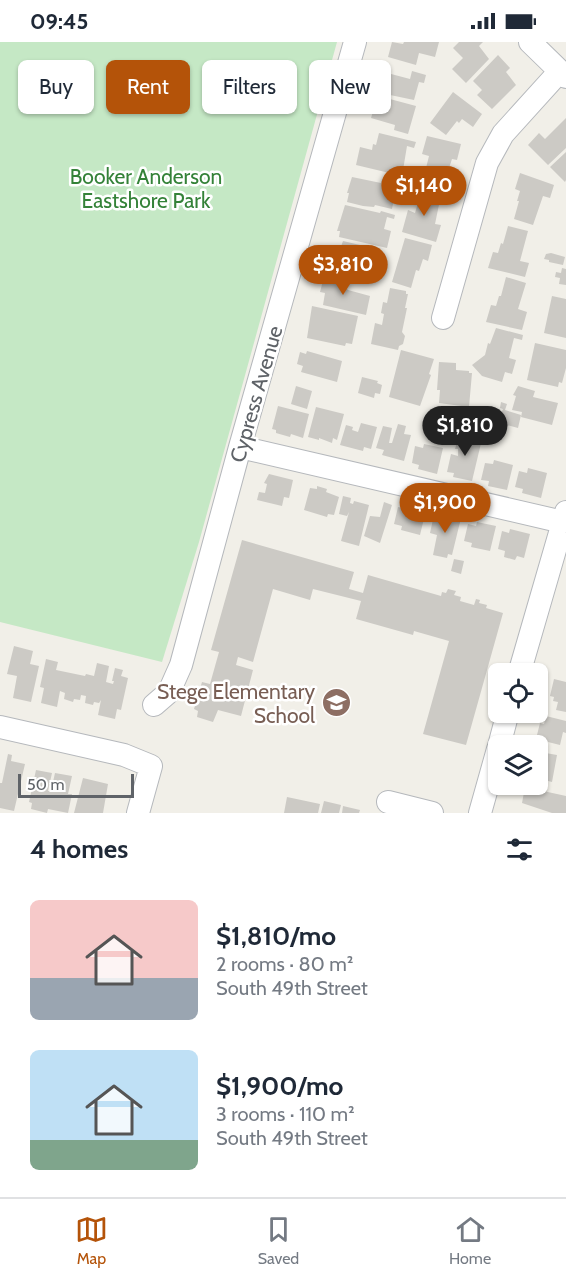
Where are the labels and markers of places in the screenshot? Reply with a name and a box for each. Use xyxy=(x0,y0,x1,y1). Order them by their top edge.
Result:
pin: $1,140 xyxy=(375,166,473,217)
pin: $3,810 xyxy=(294,245,392,296)
pin: $1,810 xyxy=(416,406,514,457)
pin: $1,900 xyxy=(396,483,494,534)
place label: Stege Elementary School xyxy=(157,679,315,728)
school or university icon: Stege Elementary School xyxy=(320,687,352,719)

